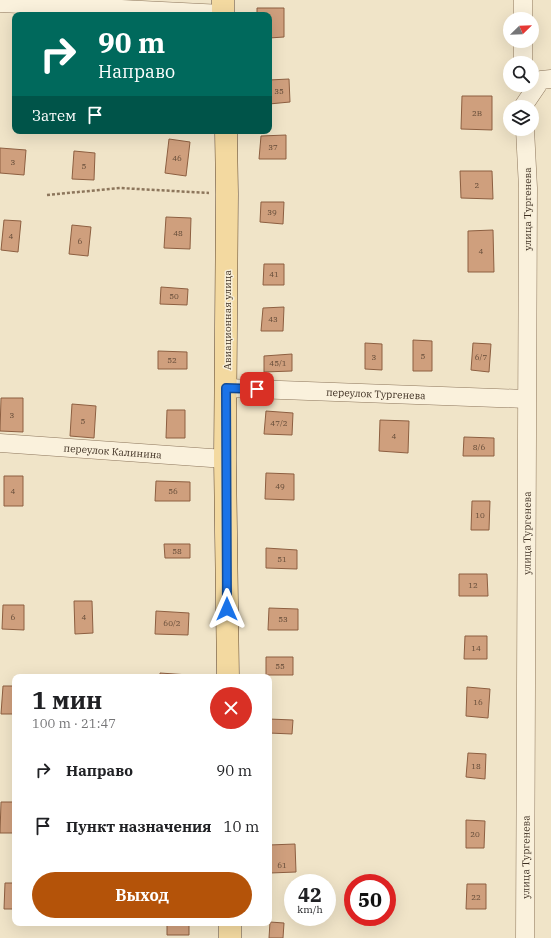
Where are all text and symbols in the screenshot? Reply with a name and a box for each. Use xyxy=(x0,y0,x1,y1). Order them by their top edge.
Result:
north arrow xyxy=(503,12,539,48)
map controls xyxy=(503,12,539,136)
text: 90 m xyxy=(98,24,165,61)
icon: right xyxy=(32,28,84,80)
button: search xyxy=(503,56,539,92)
text: Направо xyxy=(98,60,175,83)
house number: 35 xyxy=(274,86,284,96)
button: layers xyxy=(503,100,539,136)
icon: arrive xyxy=(84,104,106,126)
text: Затем xyxy=(32,106,76,125)
house number: 2В xyxy=(472,108,482,118)
house number: 37 xyxy=(268,142,278,152)
house number: 46 xyxy=(172,153,182,163)
house number: 3 xyxy=(11,157,16,167)
house number: 5 xyxy=(82,161,87,171)
street label: улица Тургенева xyxy=(521,167,534,251)
house number: 2 xyxy=(475,180,480,190)
house number: 39 xyxy=(267,207,277,217)
house number: 48 xyxy=(173,228,183,238)
house number: 4 xyxy=(9,231,14,241)
house number: 6 xyxy=(78,236,83,246)
house number: 4 xyxy=(479,246,484,256)
house number: 41 xyxy=(269,269,279,279)
street label: Авиационная улица xyxy=(221,270,234,370)
house number: 50 xyxy=(169,291,179,301)
house number: 43 xyxy=(268,314,278,324)
house number: 5 xyxy=(421,351,426,361)
house number: 3 xyxy=(372,352,377,362)
house number: 6/7 xyxy=(475,352,487,362)
house number: 52 xyxy=(167,355,177,365)
house number: 45/1 xyxy=(269,358,287,368)
pin xyxy=(240,372,274,406)
icon: arrive xyxy=(246,378,268,400)
street label: переулок Тургенева xyxy=(326,385,426,402)
house number: 3 xyxy=(10,410,15,420)
house number: 5 xyxy=(81,416,86,426)
house number: 47/2 xyxy=(270,418,288,428)
house number: 4 xyxy=(392,431,397,441)
street label: переулок Калинина xyxy=(63,441,163,461)
house number: 8/6 xyxy=(473,442,485,452)
house number: 49 xyxy=(275,481,285,491)
house number: 4 xyxy=(11,486,16,496)
house number: 56 xyxy=(168,486,178,496)
street label: улица Тургенева xyxy=(520,491,533,575)
house number: 10 xyxy=(475,510,485,520)
house number: 58 xyxy=(172,546,182,556)
house number: 51 xyxy=(277,554,287,564)
house number: 12 xyxy=(468,580,478,590)
position arrow xyxy=(206,588,248,630)
house number: 6 xyxy=(11,612,16,622)
house number: 4 xyxy=(82,612,87,622)
house number: 53 xyxy=(278,614,288,624)
house number: 60/2 xyxy=(163,618,181,628)
house number: 14 xyxy=(471,643,481,653)
house number: 55 xyxy=(275,661,285,671)
text: 1 мин xyxy=(32,684,102,716)
button: close xyxy=(210,687,252,729)
house number: 16 xyxy=(473,697,483,707)
text: 100 m · 21:47 xyxy=(32,715,116,732)
icon: right xyxy=(32,759,54,781)
text: Направо xyxy=(66,761,133,780)
text: 90 m xyxy=(216,761,252,780)
house number: 18 xyxy=(471,761,481,771)
icon: arrive xyxy=(32,815,54,837)
street label: улица Тургенева xyxy=(519,815,532,899)
text: Пункт назначения xyxy=(66,817,212,836)
text: 10 m xyxy=(224,817,259,836)
house number: 20 xyxy=(470,829,480,839)
house number: 61 xyxy=(277,860,287,870)
button: Выход xyxy=(32,872,252,918)
speed limit sign: 50 xyxy=(344,874,396,926)
text: 42 xyxy=(298,881,322,908)
house number: 22 xyxy=(471,892,481,902)
text: km/h xyxy=(297,903,323,916)

